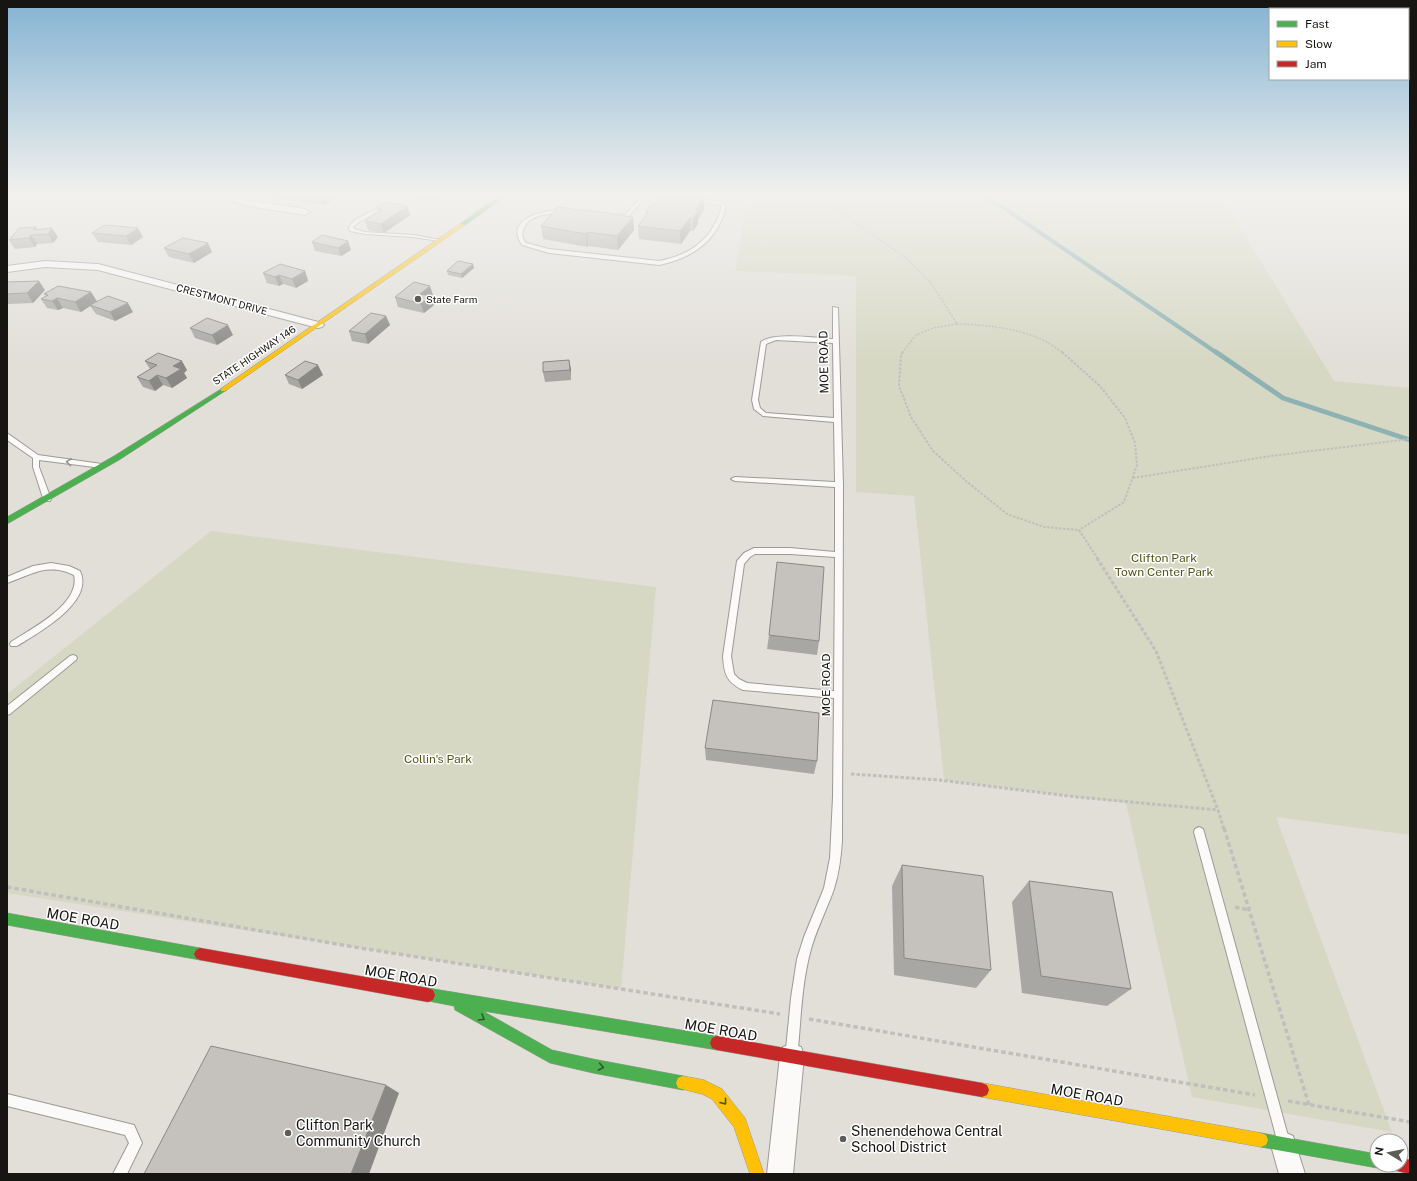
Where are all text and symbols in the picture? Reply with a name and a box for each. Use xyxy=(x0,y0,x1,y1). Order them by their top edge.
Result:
legend xyxy=(1269,8,1409,80)
text: Fast xyxy=(1305,17,1330,31)
text: Slow xyxy=(1305,37,1333,51)
text: Jam xyxy=(1305,57,1327,71)
street label: CRESTMONT DRIVE xyxy=(175,281,269,317)
place label: State Farm xyxy=(426,293,477,305)
marker: State Farm xyxy=(413,294,423,304)
street label: STATE HIGHWAY 146 xyxy=(210,323,298,387)
street label: MOE ROAD xyxy=(816,330,832,394)
one-way arrow xyxy=(66,458,73,467)
park label: Clifton Park Town Center Park xyxy=(1115,551,1213,579)
street label: MOE ROAD xyxy=(819,653,833,717)
park label: Collin's Park xyxy=(404,752,472,766)
street label: MOE ROAD xyxy=(45,905,121,933)
street label: MOE ROAD xyxy=(363,962,439,990)
one-way arrow xyxy=(478,1014,485,1021)
street label: MOE ROAD xyxy=(683,1016,759,1044)
one-way arrow xyxy=(598,1063,604,1071)
street label: MOE ROAD xyxy=(1049,1081,1125,1109)
one-way arrow xyxy=(719,1098,726,1105)
place label: Clifton Park Community Church xyxy=(296,1117,421,1149)
place label: Shenendehowa Central School District xyxy=(851,1123,1003,1155)
marker: Clifton Park Community Church xyxy=(283,1128,293,1138)
north arrow xyxy=(1369,1133,1409,1173)
marker: Shenendehowa Central School District xyxy=(838,1134,848,1144)
text: N xyxy=(1372,1146,1386,1157)

